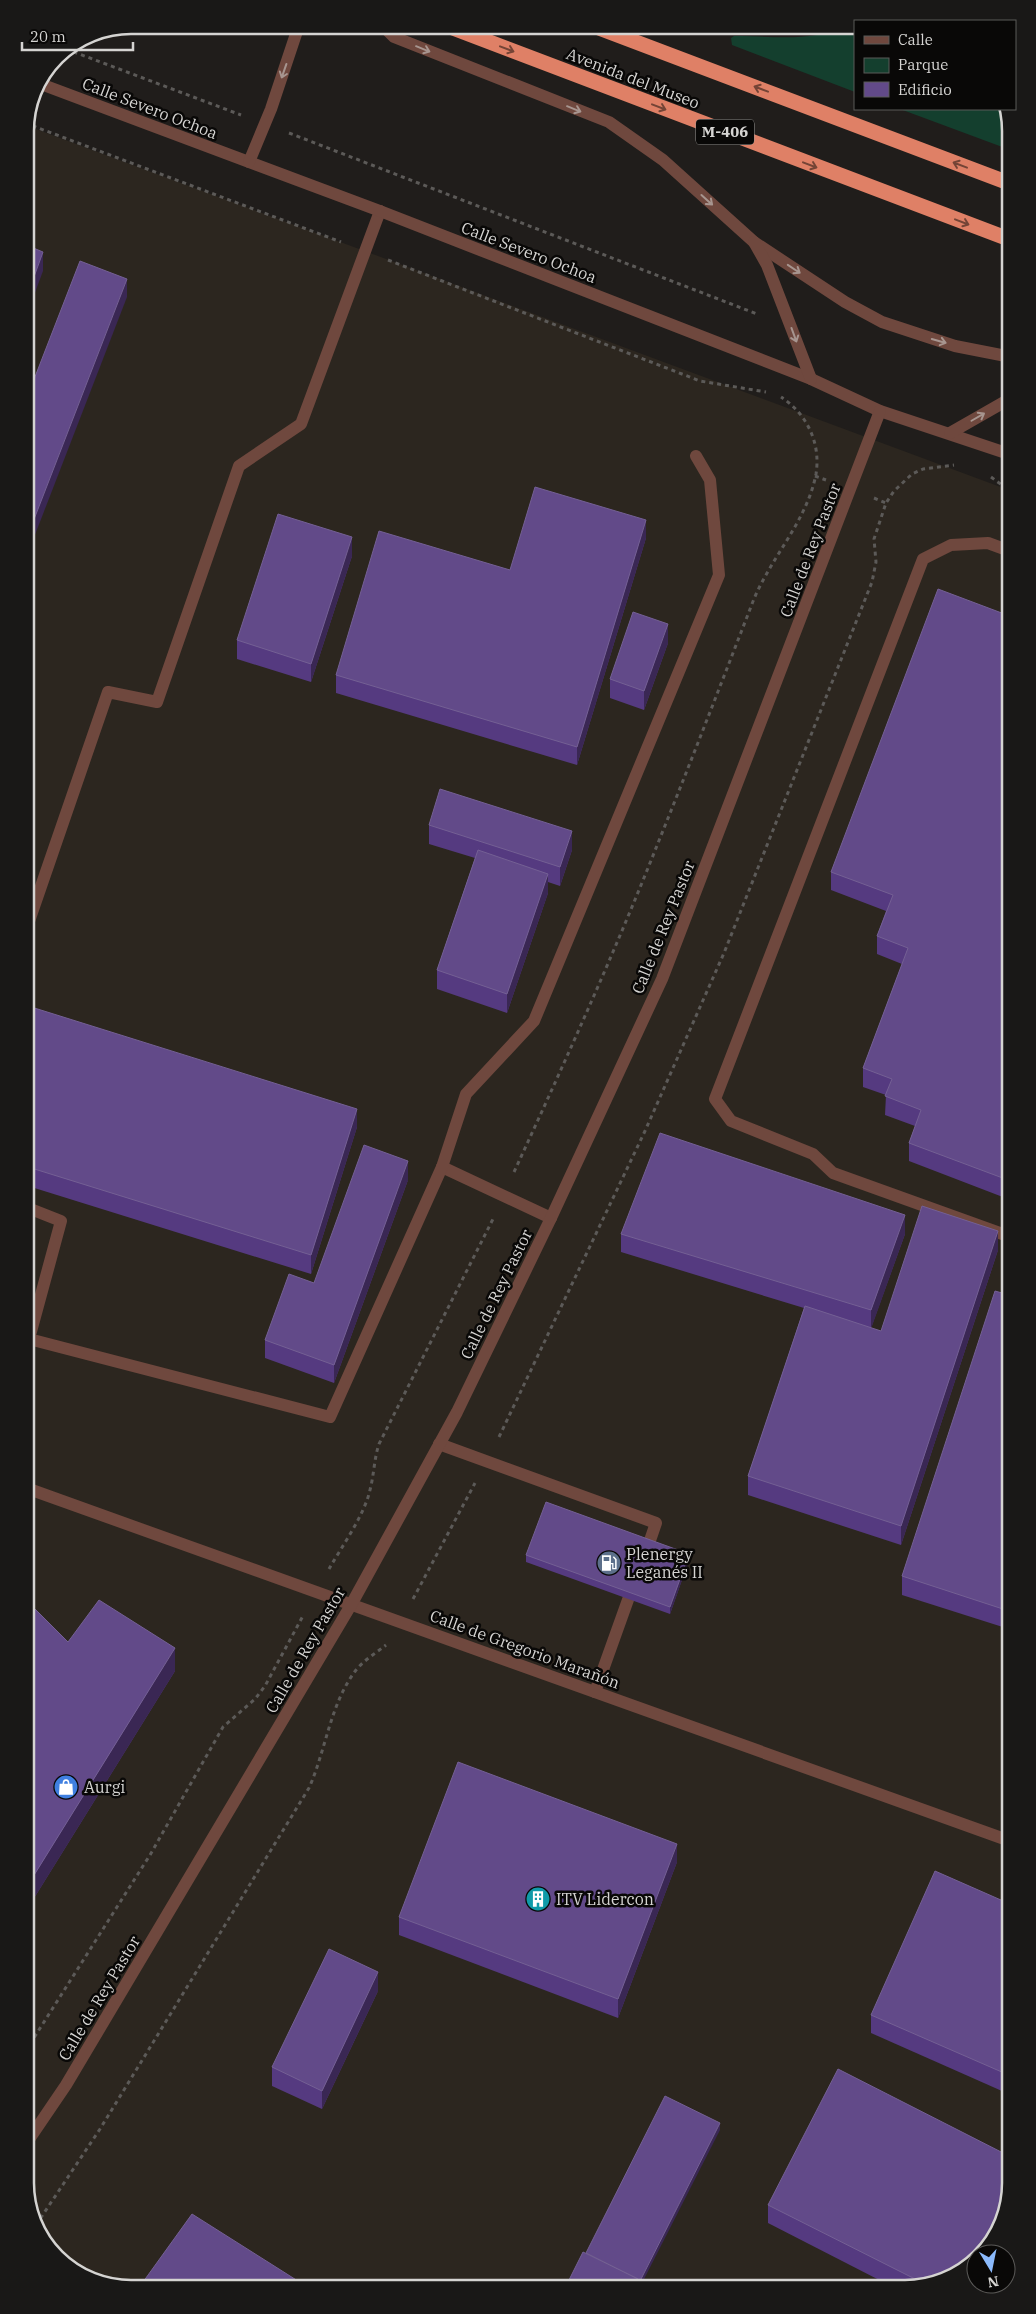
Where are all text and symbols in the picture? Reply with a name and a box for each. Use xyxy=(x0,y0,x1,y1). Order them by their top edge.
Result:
scale bar xyxy=(22,20,134,52)
legend xyxy=(854,20,1016,110)
text: 20 m xyxy=(30,27,66,46)
text: Calle xyxy=(898,30,933,49)
street label: Avenida del Museo xyxy=(564,43,702,113)
one-way arrow xyxy=(415,45,431,54)
one-way arrow xyxy=(499,45,514,54)
text: Parque xyxy=(898,55,948,74)
one-way arrow xyxy=(278,63,288,79)
street label: Calle Severo Ochoa xyxy=(80,73,221,143)
text: Edificio xyxy=(898,80,952,99)
one-way arrow xyxy=(754,84,769,94)
one-way arrow xyxy=(650,103,666,112)
one-way arrow xyxy=(567,105,582,114)
road number: M-406 xyxy=(696,120,754,144)
one-way arrow xyxy=(953,159,968,169)
one-way arrow xyxy=(802,161,818,170)
one-way arrow xyxy=(701,194,714,206)
street label: Calle Severo Ochoa xyxy=(459,217,600,287)
one-way arrow xyxy=(954,218,970,227)
one-way arrow xyxy=(787,264,801,274)
one-way arrow xyxy=(790,326,799,342)
one-way arrow xyxy=(930,337,946,347)
one-way arrow xyxy=(971,411,985,421)
street label: Calle de Rey Pastor xyxy=(775,480,845,620)
street label: Calle de Rey Pastor xyxy=(627,857,699,997)
street label: Calle de Rey Pastor xyxy=(456,1226,536,1362)
place label: Plenergy Leganés II xyxy=(626,1544,703,1582)
fuel station icon: Plenergy Leganés II xyxy=(596,1550,622,1576)
street label: Calle de Rey Pastor xyxy=(261,1583,349,1717)
street label: Calle de Gregorio Marañón xyxy=(427,1605,623,1693)
shop icon: Aurgi xyxy=(53,1774,79,1800)
place label: Aurgi xyxy=(84,1777,125,1797)
building icon: ITV Lidercon xyxy=(525,1886,551,1912)
place label: ITV Lidercon xyxy=(556,1889,654,1909)
street label: Calle de Rey Pastor xyxy=(54,1932,144,2064)
north arrow xyxy=(966,2244,1016,2294)
text: N xyxy=(986,2272,1000,2292)

